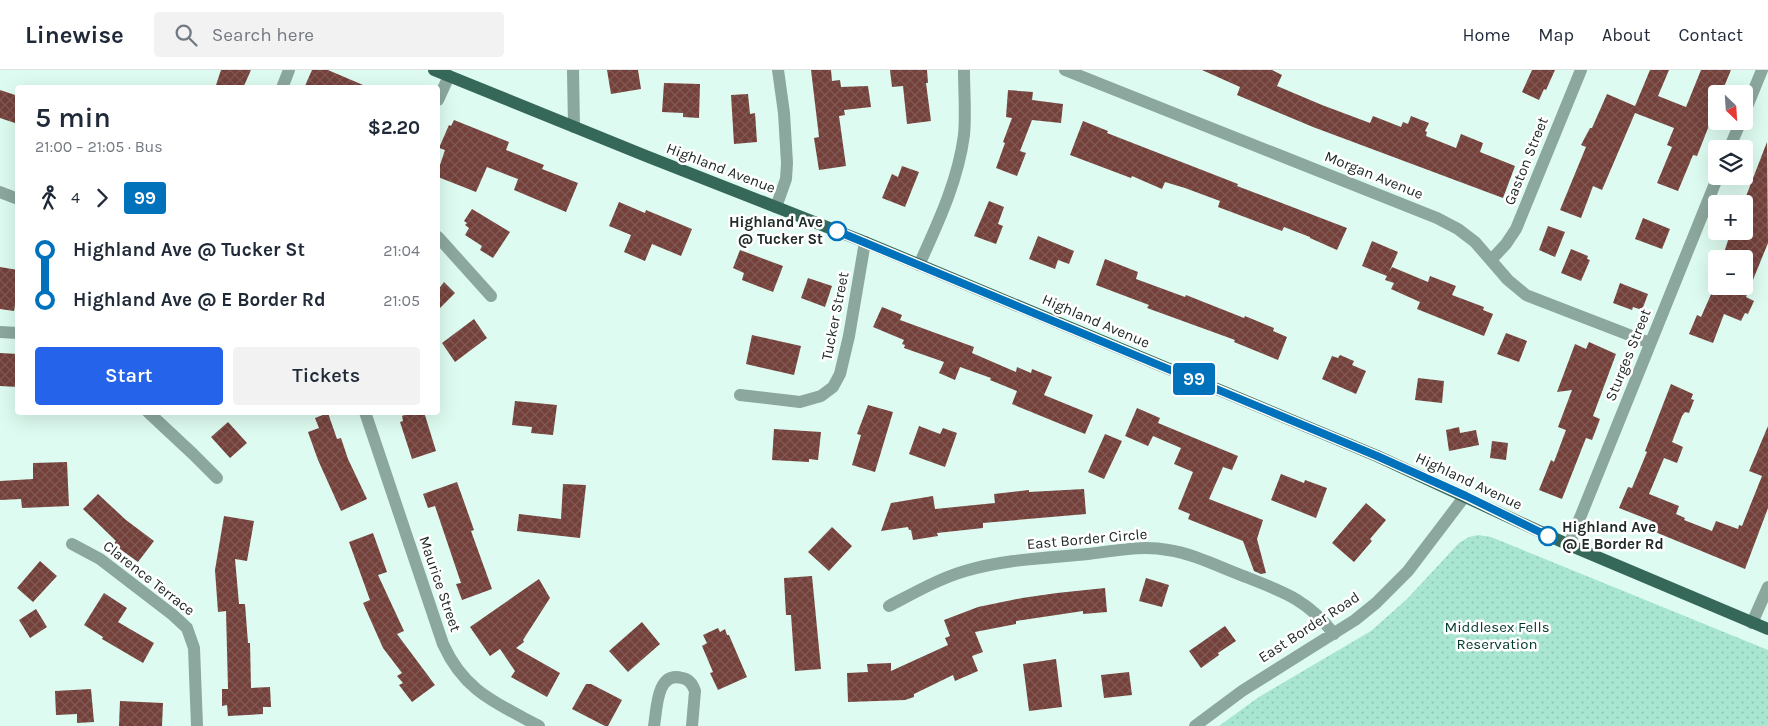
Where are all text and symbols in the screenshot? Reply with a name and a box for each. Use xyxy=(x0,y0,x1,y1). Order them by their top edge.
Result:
search box xyxy=(154,12,504,57)
text: Linewise xyxy=(25,21,124,49)
icon: search xyxy=(172,21,200,49)
text: Search here xyxy=(212,24,314,46)
text: Home xyxy=(1462,24,1510,46)
text: Map xyxy=(1538,24,1574,46)
text: About xyxy=(1602,24,1651,46)
text: Contact xyxy=(1679,24,1743,46)
north arrow xyxy=(1708,85,1752,130)
map controls xyxy=(1708,85,1753,295)
text: 5 min xyxy=(35,101,111,134)
street label: Gaston Street xyxy=(1500,114,1552,208)
text: $2.20 xyxy=(368,117,420,139)
text: 21:00 – 21:05 · Bus xyxy=(35,137,163,156)
street label: Highland Avenue xyxy=(664,139,778,197)
button: layers xyxy=(1708,140,1753,185)
street label: Morgan Avenue xyxy=(1322,147,1426,203)
icon: walk xyxy=(35,184,63,212)
icon: forward xyxy=(88,184,116,212)
text: 99 xyxy=(134,187,156,209)
text: 4 xyxy=(71,188,80,207)
button: + xyxy=(1708,195,1753,240)
place label: Highland Ave @ Tucker St xyxy=(729,213,823,248)
marker: Highland Ave @ Tucker St xyxy=(827,221,847,241)
text: Highland Ave @ Tucker St xyxy=(73,239,305,261)
text: 21:04 xyxy=(383,241,420,260)
button: − xyxy=(1708,250,1753,295)
street label: Tucker Street xyxy=(818,270,852,362)
text: Highland Ave @ E Border Rd xyxy=(73,289,326,311)
street label: Highland Avenue xyxy=(1039,290,1153,352)
text: 21:05 xyxy=(383,291,420,310)
street label: Sturges Street xyxy=(1601,306,1655,404)
button: Start xyxy=(35,347,223,405)
button: Tickets xyxy=(233,347,420,405)
line badge: 99 xyxy=(1172,363,1216,395)
text: 99 xyxy=(1183,368,1205,390)
street label: Highland Avenue xyxy=(1413,448,1525,514)
place label: Highland Ave @ E Border Rd xyxy=(1562,518,1664,553)
street label: East Border Circle xyxy=(1026,525,1148,553)
marker: Highland Ave @ E Border Rd xyxy=(1538,526,1558,546)
street label: Maurice Street xyxy=(415,534,465,635)
street label: Clarence Terrace xyxy=(100,537,198,619)
street label: East Border Road xyxy=(1255,588,1363,666)
park label: Middlesex Fells Reservation xyxy=(1444,618,1550,653)

